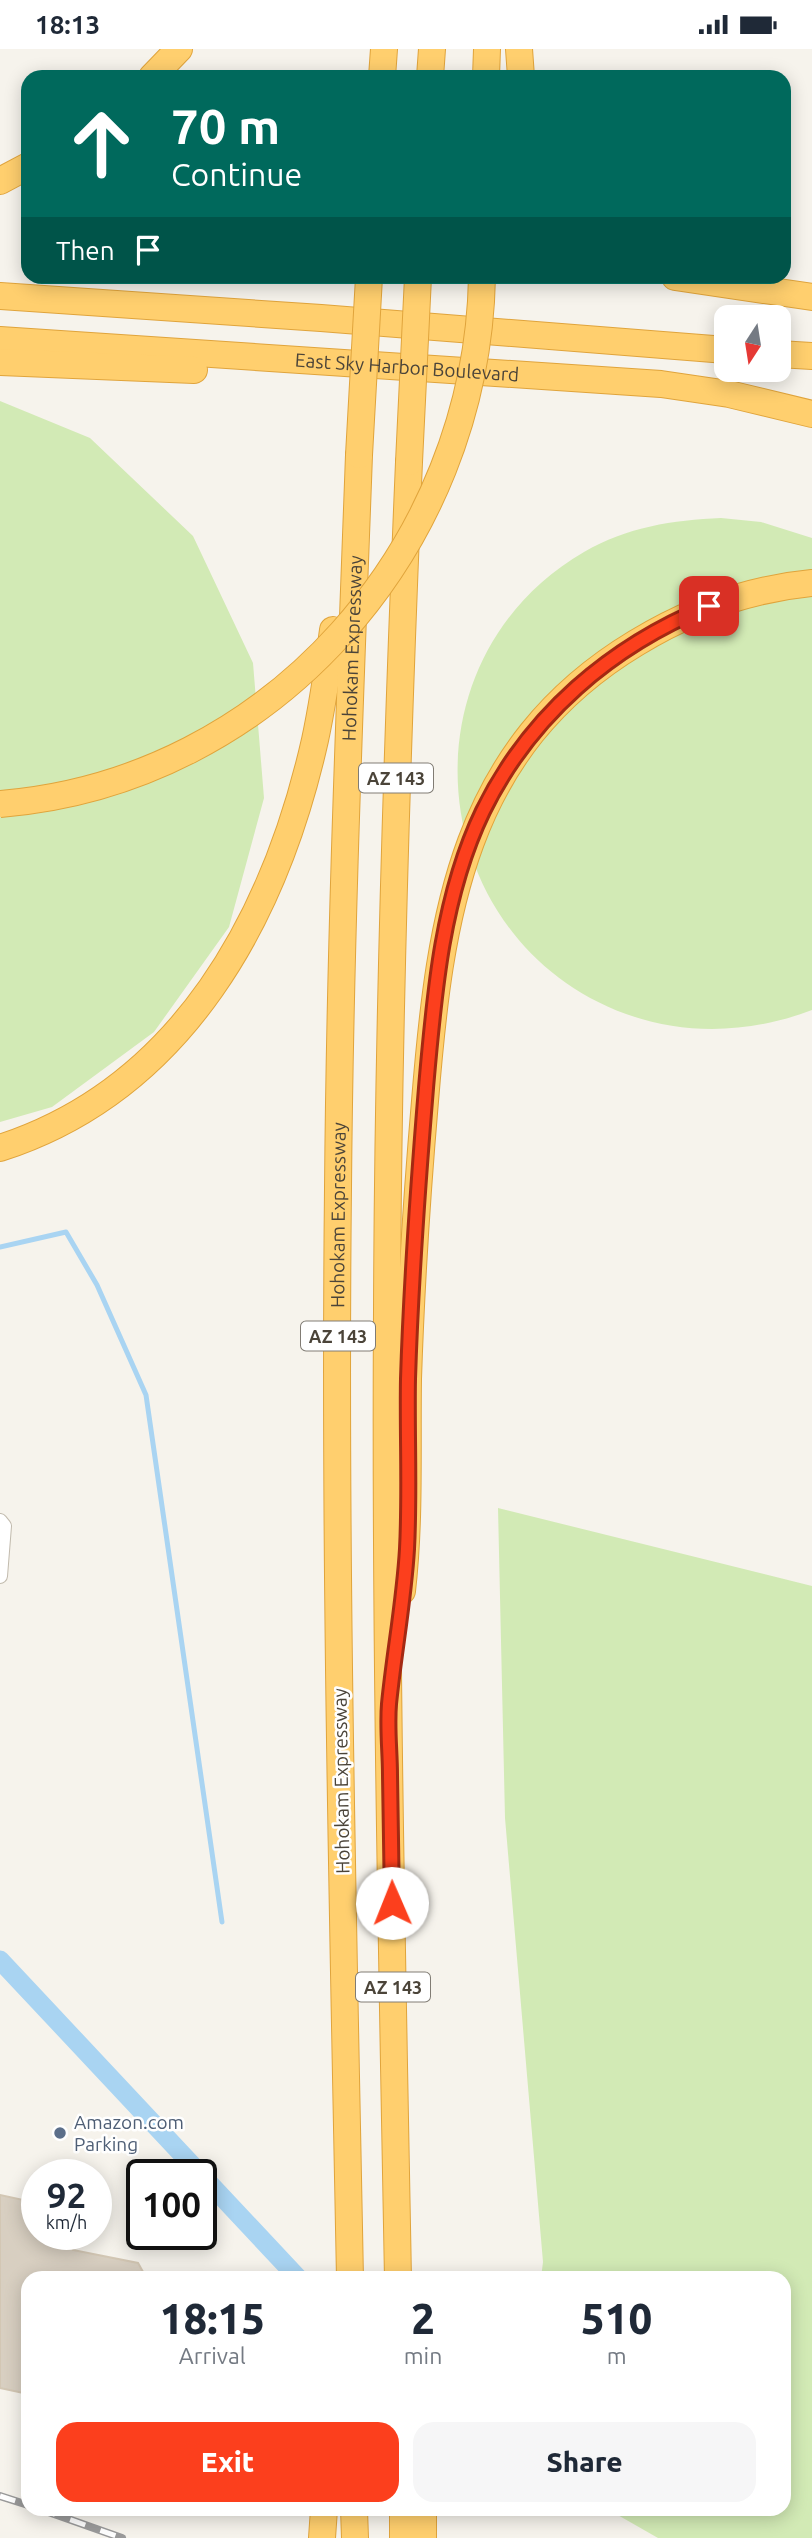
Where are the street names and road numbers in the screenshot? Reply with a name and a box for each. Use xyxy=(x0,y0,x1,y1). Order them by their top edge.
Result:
street label: East Sky Harbor Boulevard xyxy=(294,349,520,386)
street label: Hohokam Expressway xyxy=(338,555,366,742)
road number: AZ 143 xyxy=(359,763,433,793)
street label: Hohokam Expressway xyxy=(326,1122,350,1308)
road number: AZ 143 xyxy=(301,1321,375,1351)
street label: Hohokam Expressway xyxy=(328,1688,354,1874)
road number: AZ 143 xyxy=(356,1973,430,2001)

